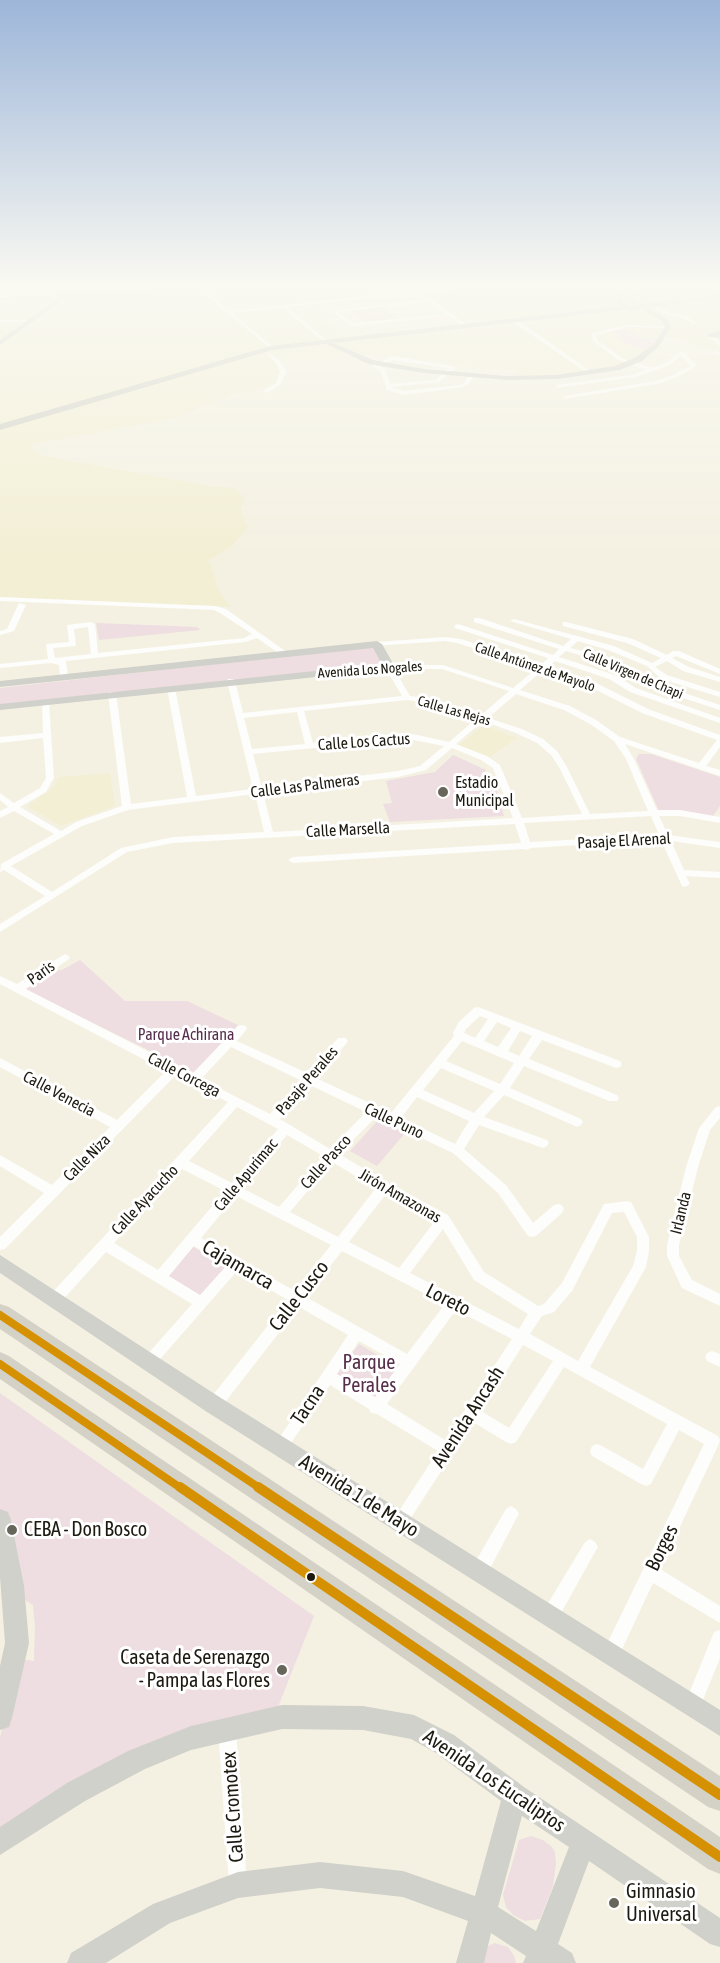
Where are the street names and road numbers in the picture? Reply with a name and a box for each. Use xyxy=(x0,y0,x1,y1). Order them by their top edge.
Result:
street label: Calle Antúnez de Mayolo xyxy=(473,639,597,695)
street label: Calle Virgen de Chapi xyxy=(580,645,686,703)
street label: Avenida Los Nogales xyxy=(317,658,423,682)
street label: Calle Las Rejas xyxy=(416,693,492,729)
street label: Calle Los Cactus xyxy=(317,729,411,755)
street label: Calle Las Palmeras xyxy=(250,770,360,802)
street label: Calle Marsella xyxy=(305,818,391,842)
street label: Pasaje El Arenal xyxy=(577,829,671,853)
street label: Paris xyxy=(24,957,58,989)
street label: Pasaje Perales xyxy=(272,1043,342,1119)
street label: Calle Corcega xyxy=(144,1049,224,1101)
street label: Calle Venecia xyxy=(20,1067,98,1121)
street label: Calle Puno xyxy=(361,1099,427,1143)
street label: Calle Niza xyxy=(59,1130,115,1186)
street label: Calle Pasco xyxy=(297,1131,355,1193)
street label: Calle Apurimac xyxy=(210,1135,282,1215)
street label: Calle Ayacucho xyxy=(108,1161,182,1239)
street label: Jirón Amazonas xyxy=(355,1165,445,1227)
street label: Irlanda xyxy=(666,1190,696,1236)
street label: Cajamarca xyxy=(198,1235,278,1295)
street label: Calle Cusco xyxy=(264,1256,334,1336)
street label: Loreto xyxy=(422,1279,474,1321)
street label: Avenida Ancash xyxy=(426,1362,510,1472)
street label: Tacna xyxy=(286,1380,330,1430)
street label: Avenida 1 de Mayo xyxy=(295,1450,423,1542)
street label: Borges xyxy=(641,1521,683,1575)
street label: Avenida Los Eucaliptos xyxy=(418,1725,570,1837)
street label: Calle Cromotex xyxy=(217,1751,249,1863)

